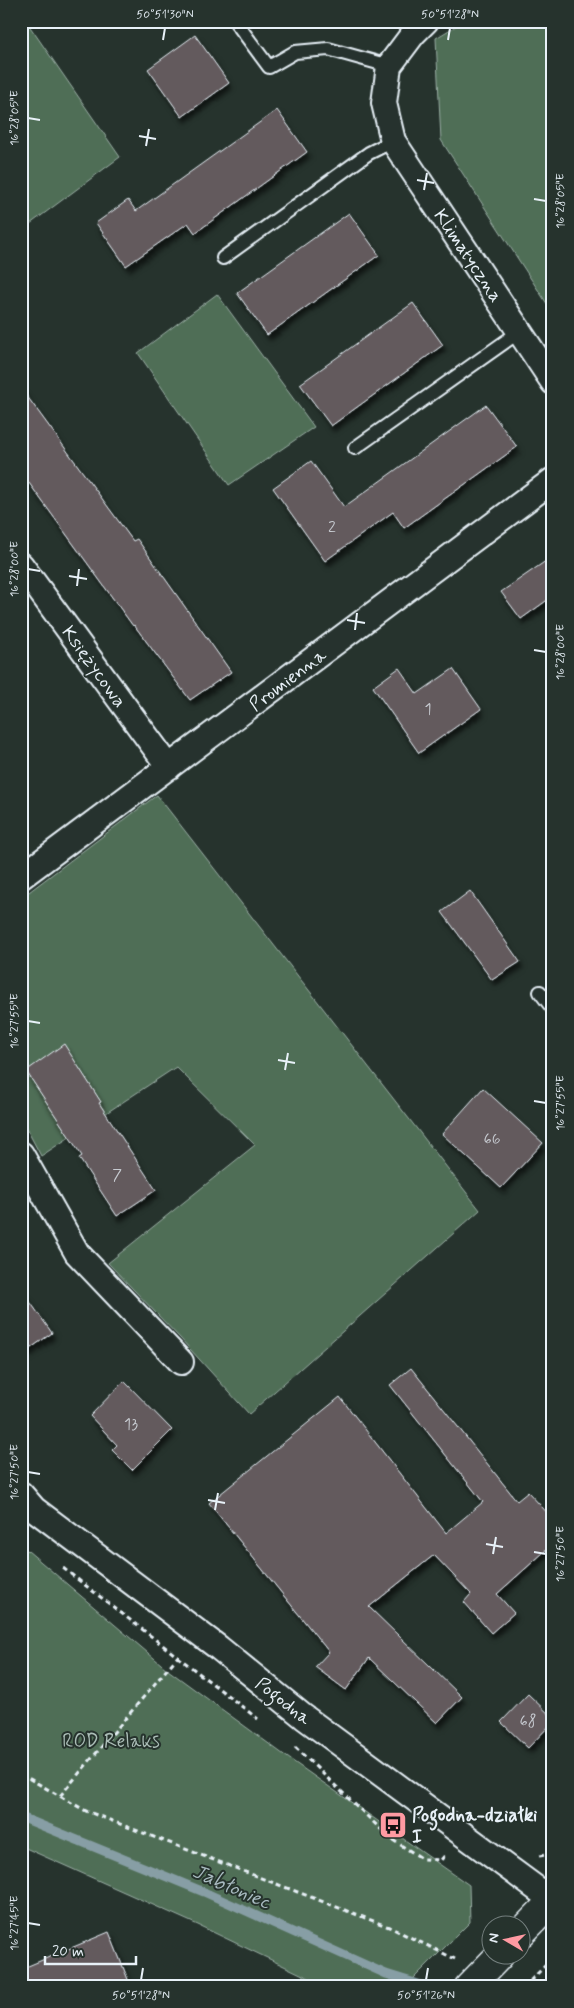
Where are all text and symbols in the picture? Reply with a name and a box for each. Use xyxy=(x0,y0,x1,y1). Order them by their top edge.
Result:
text: 50°51'30"N xyxy=(136,7,194,23)
text: 50°51'28"N xyxy=(421,7,479,23)
text: 16°28'05"E xyxy=(7,90,23,146)
text: 16°28'05"E xyxy=(553,173,569,229)
street label: Klimatyczna xyxy=(427,204,508,307)
house number: 2 xyxy=(328,517,336,538)
text: 16°28'00"E xyxy=(7,541,23,597)
street label: Księżycowa xyxy=(55,621,132,713)
text: 16°28'00"E xyxy=(553,624,569,680)
street label: Promienna xyxy=(244,643,332,717)
house number: 1 xyxy=(424,699,432,720)
text: 16°27'55"E xyxy=(7,993,23,1049)
text: 16°27'55"E xyxy=(553,1075,569,1131)
house number: 66 xyxy=(483,1129,501,1150)
house number: 7 xyxy=(112,1165,122,1186)
house number: 13 xyxy=(124,1414,138,1435)
text: 16°27'50"E xyxy=(7,1444,23,1500)
text: 16°27'50"E xyxy=(553,1526,569,1582)
street label: Pogodna xyxy=(248,1671,317,1734)
house number: 68 xyxy=(520,1711,536,1732)
park label: ROD Relaks xyxy=(62,1729,160,1754)
place label: Pogodna-działki I xyxy=(412,1803,537,1850)
bus stop icon: Pogodna-działki I xyxy=(378,1810,408,1840)
water label: Jabłoniec xyxy=(188,1858,275,1917)
text: 16°27'45"E xyxy=(7,1895,23,1951)
north arrow xyxy=(482,1916,532,1966)
text: N xyxy=(485,1932,504,1944)
scale bar xyxy=(45,1933,136,1965)
text: 20 m xyxy=(52,1942,84,1962)
text: 50°51'28"N xyxy=(112,1988,170,2004)
text: 50°51'26"N xyxy=(397,1988,455,2004)

